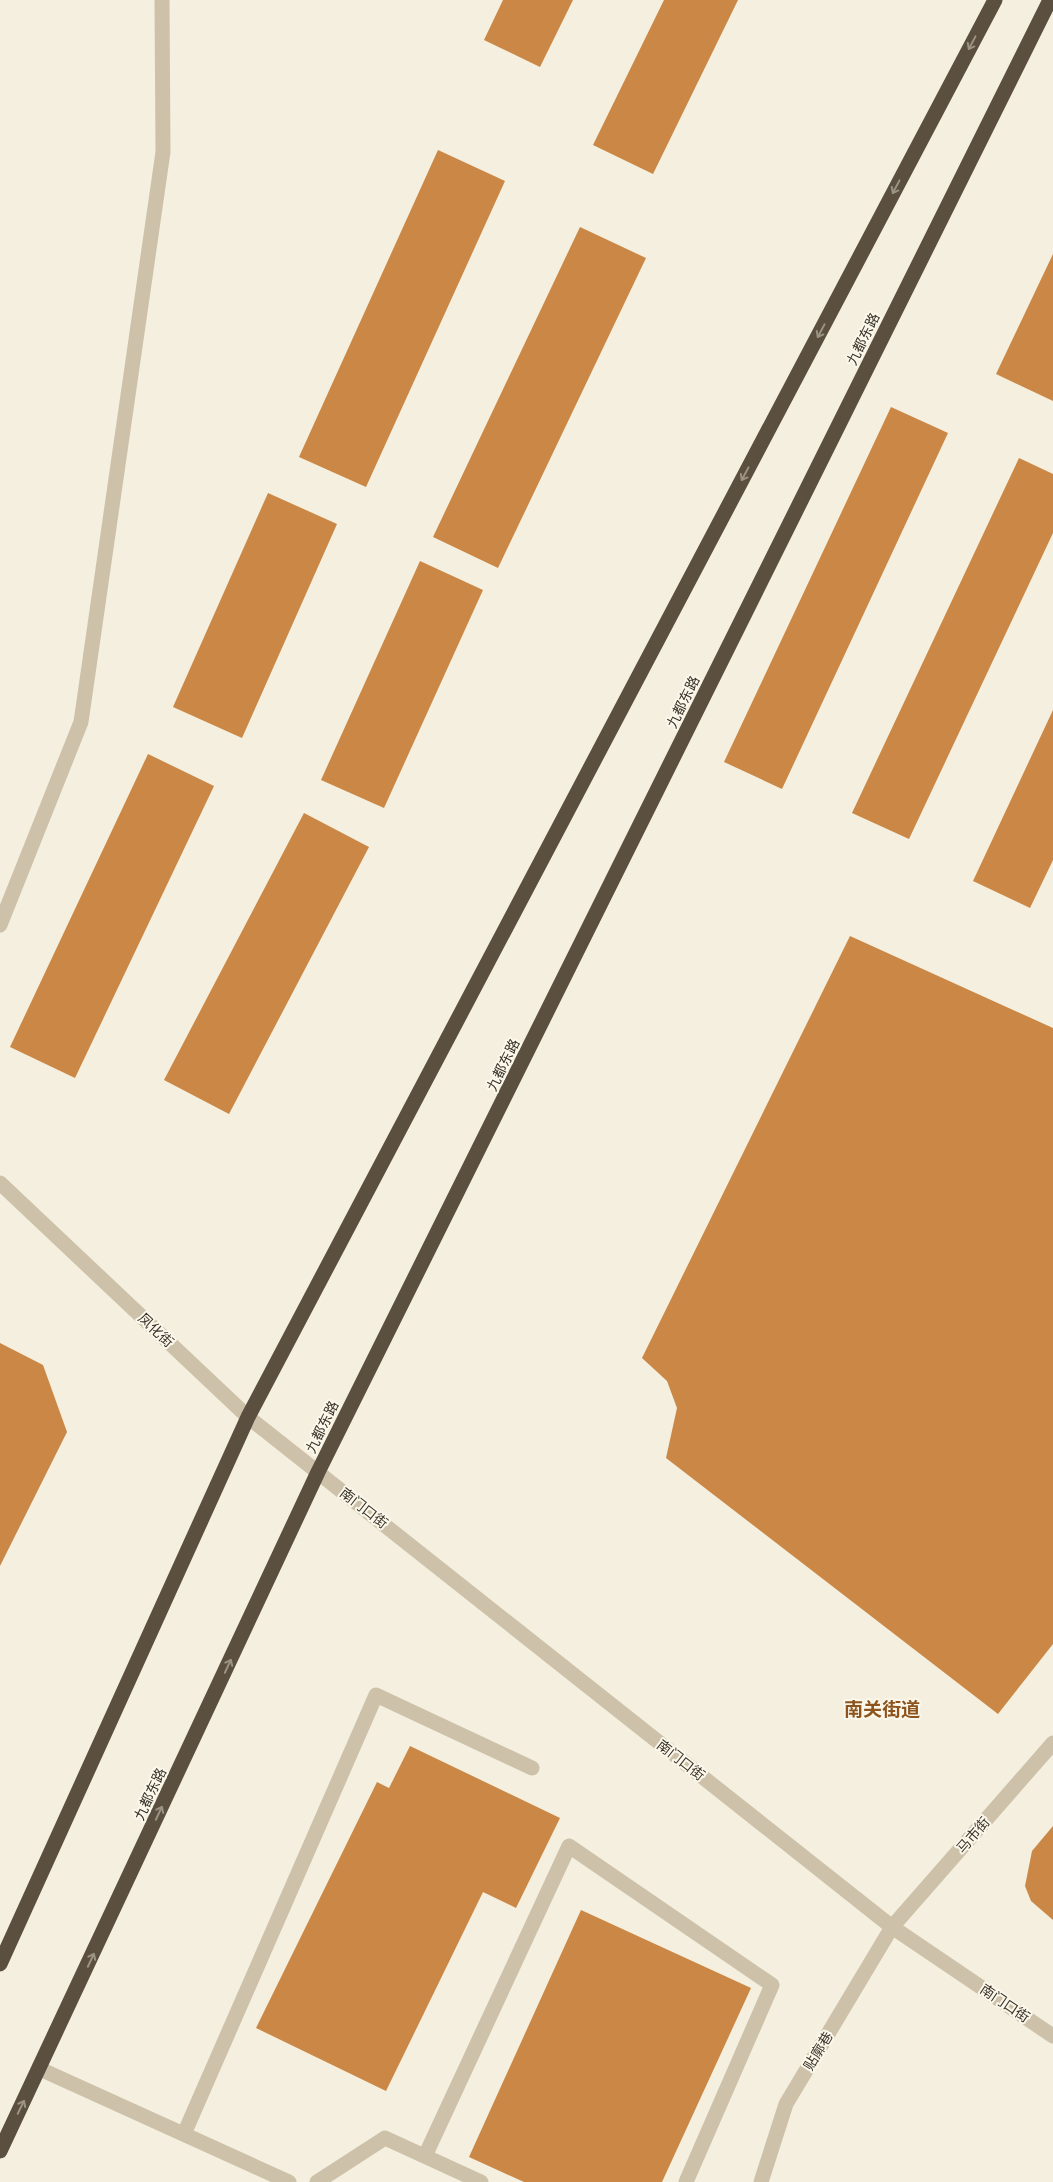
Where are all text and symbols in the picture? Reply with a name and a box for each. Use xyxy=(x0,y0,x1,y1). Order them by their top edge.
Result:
one-way arrow xyxy=(967,35,976,50)
one-way arrow xyxy=(891,179,901,194)
street label: 九都东路 xyxy=(843,310,883,368)
one-way arrow xyxy=(816,323,826,338)
one-way arrow xyxy=(740,467,750,482)
street label: 九都东路 xyxy=(663,673,703,731)
street label: 九都东路 xyxy=(483,1036,523,1094)
street label: 凤化街 xyxy=(135,1309,177,1351)
street label: 九都东路 xyxy=(302,1398,342,1456)
street label: 南门口街 xyxy=(336,1484,392,1532)
one-way arrow xyxy=(224,1659,233,1674)
district label: 南关街道 xyxy=(844,1698,920,1721)
street label: 南门口街 xyxy=(653,1736,709,1784)
street label: 九都东路 xyxy=(130,1765,170,1823)
one-way arrow xyxy=(155,1806,164,1821)
street label: 马市街 xyxy=(952,1813,994,1857)
one-way arrow xyxy=(86,1953,96,1968)
street label: 南门口街 xyxy=(977,1980,1033,2026)
street label: 贴廓巷 xyxy=(799,2028,837,2074)
one-way arrow xyxy=(17,2100,26,2115)

